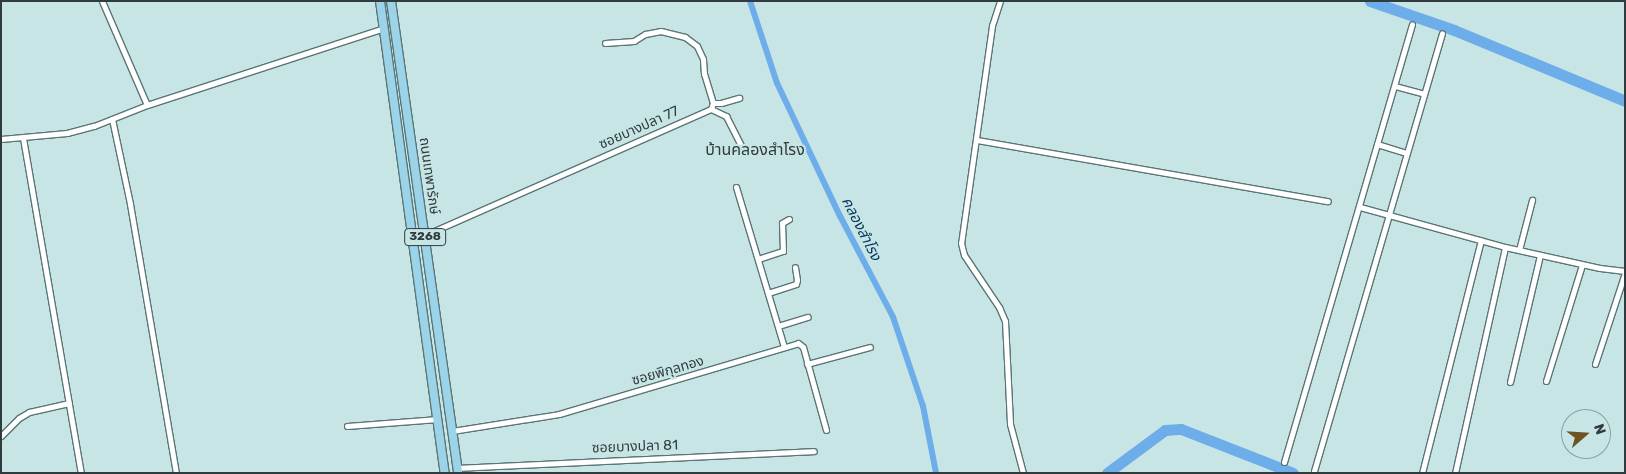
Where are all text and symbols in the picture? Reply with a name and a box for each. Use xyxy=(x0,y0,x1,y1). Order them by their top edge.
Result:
street label: ซอยบางปลา 77 xyxy=(596,103,682,153)
street label: ถนนเทพารักษ์ xyxy=(415,136,443,216)
district label: บ้านคลองสำโรง xyxy=(705,140,805,160)
water label: คลองสำโรง xyxy=(837,194,885,264)
road number: 3268 xyxy=(404,228,446,246)
street label: ซอยพิกุลทอง xyxy=(630,353,706,389)
north arrow xyxy=(1561,409,1611,459)
text: N xyxy=(1590,422,1609,437)
street label: ซอยบางปลา 81 xyxy=(592,437,678,457)

